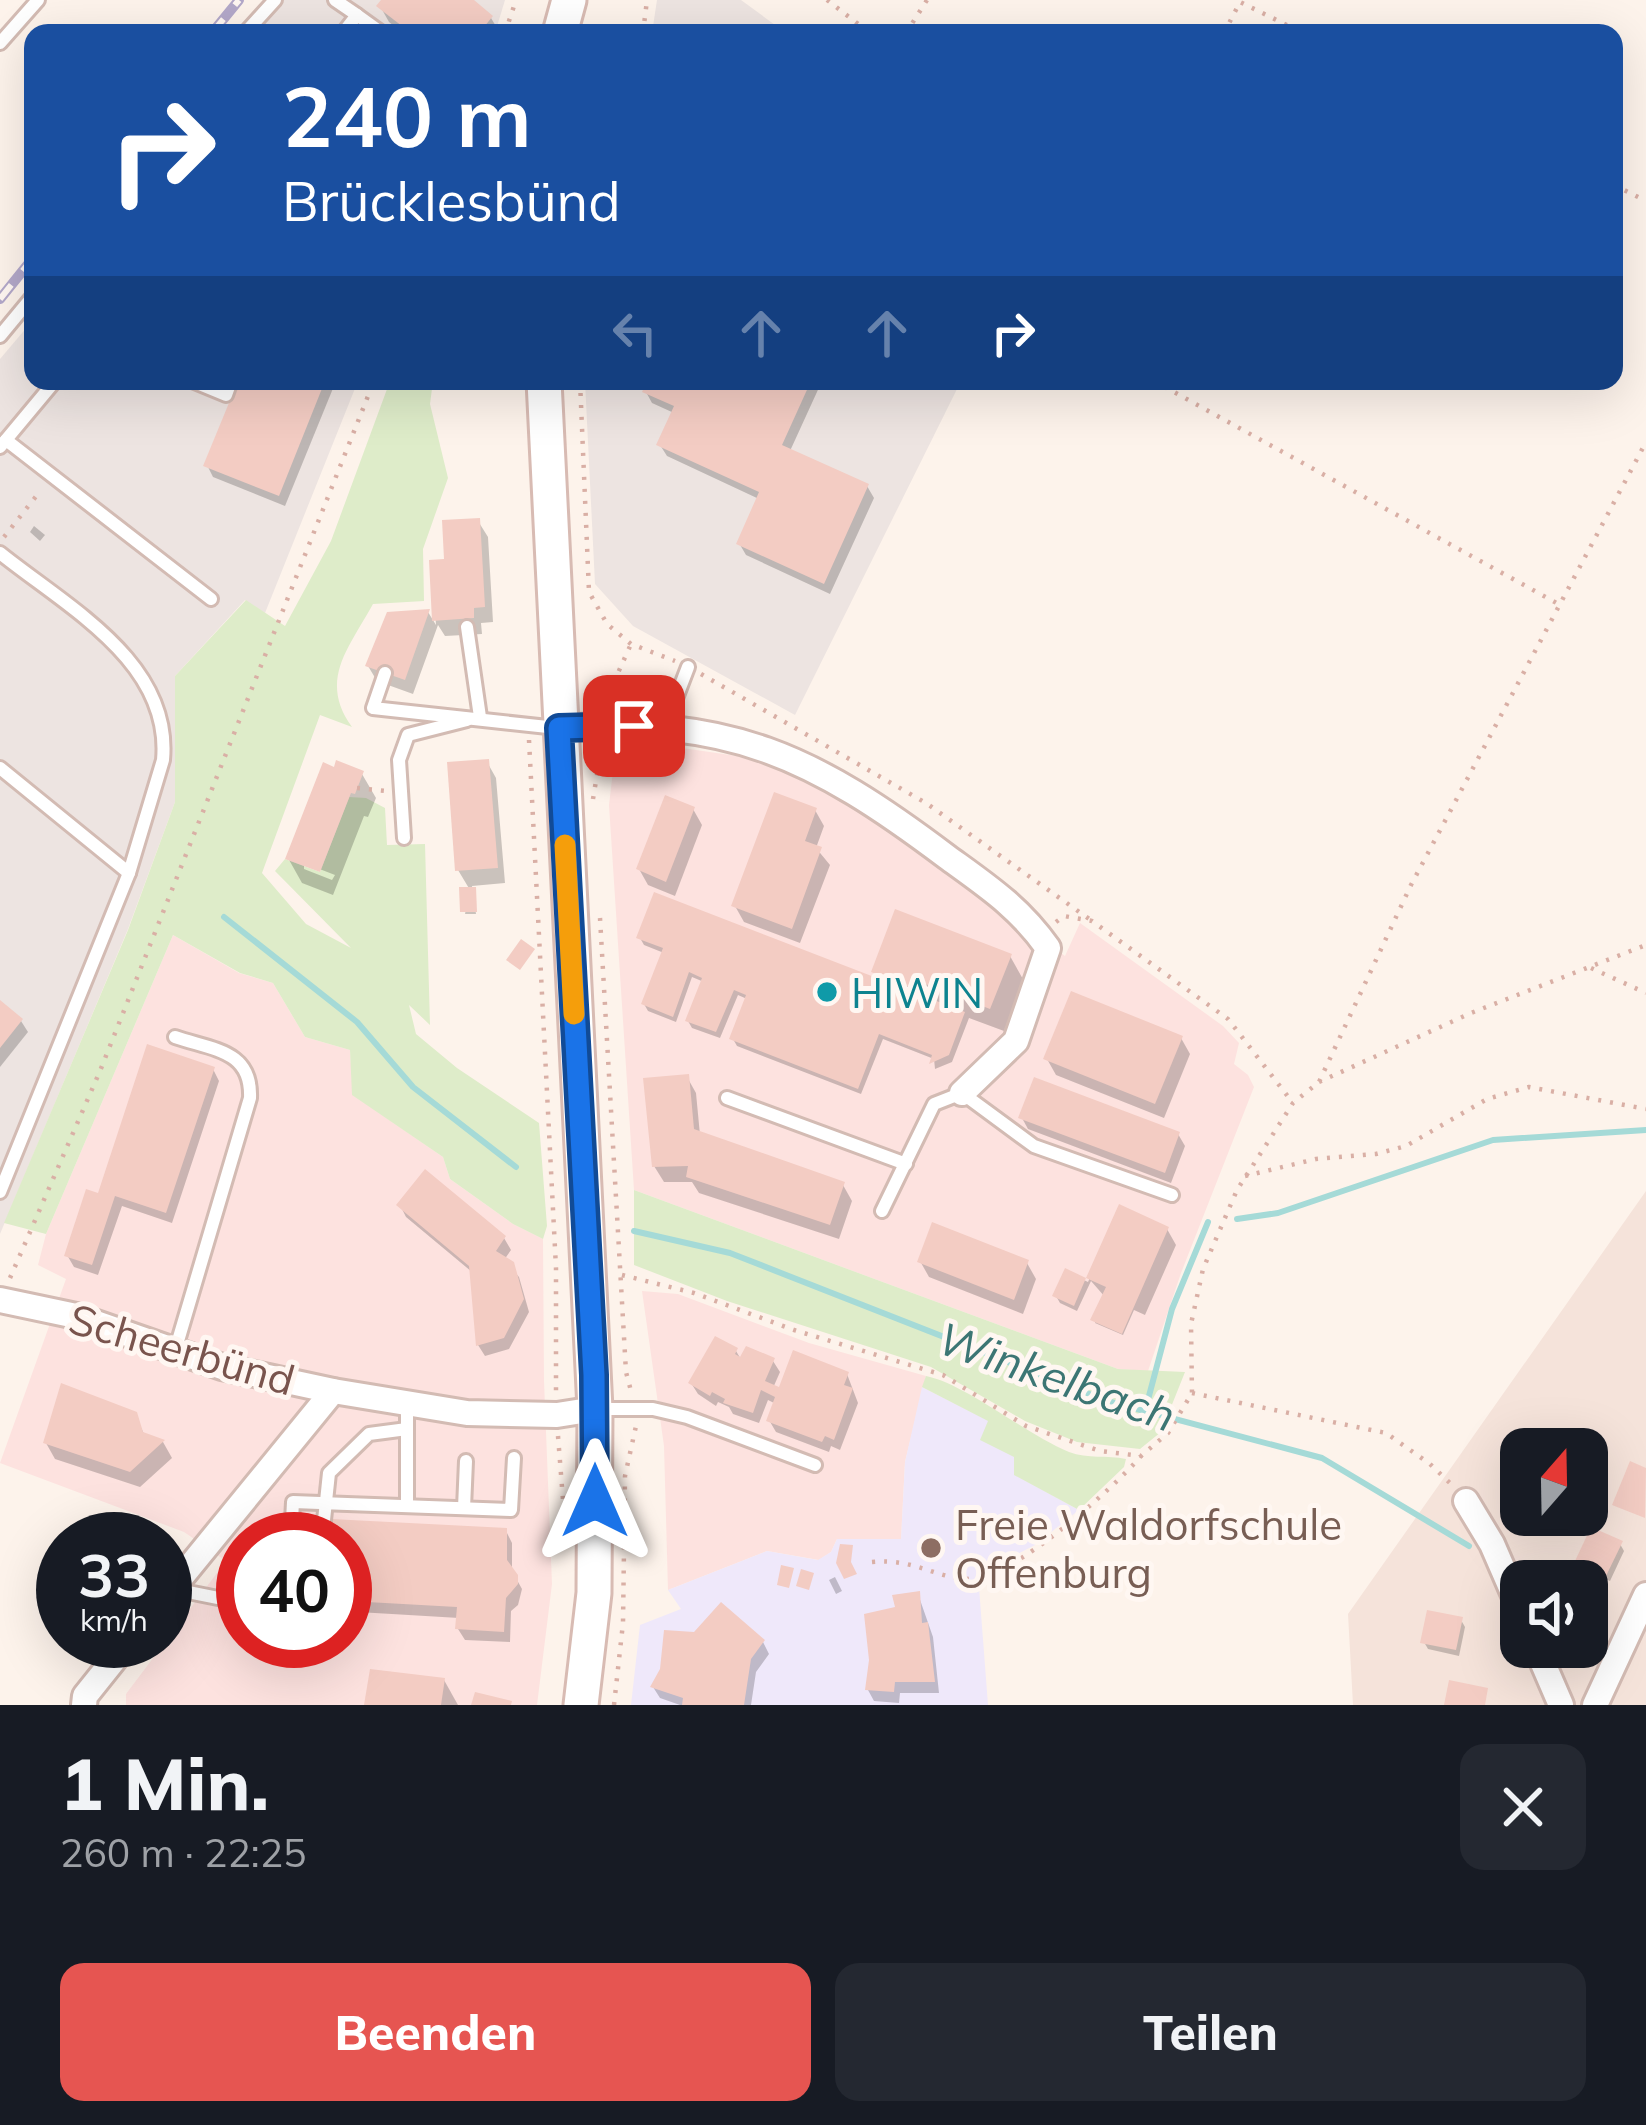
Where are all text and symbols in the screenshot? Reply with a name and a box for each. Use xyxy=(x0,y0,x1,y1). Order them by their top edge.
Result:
text: 240 m xyxy=(282,63,532,168)
icon: right xyxy=(84,72,240,228)
text: Brücklesbünd xyxy=(282,167,621,235)
icon: left xyxy=(602,300,668,366)
icon: ahead xyxy=(728,300,794,366)
icon: ahead xyxy=(854,300,920,366)
icon: right xyxy=(980,300,1046,366)
pin xyxy=(583,675,685,777)
icon: arrive xyxy=(601,693,667,759)
place label: HIWIN xyxy=(851,966,983,1019)
marker: HIWIN xyxy=(814,979,840,1005)
street label: Scheerbünd xyxy=(63,1292,301,1406)
water label: Winkelbach xyxy=(931,1309,1183,1443)
north arrow xyxy=(1500,1428,1608,1536)
map controls xyxy=(1500,1428,1608,1668)
position arrow xyxy=(532,1438,658,1564)
place label: Freie Waldorfschule Offenburg xyxy=(955,1498,1342,1599)
speed limit sign: 40 xyxy=(216,1512,372,1668)
marker: Freie Waldorfschule Offenburg xyxy=(918,1535,944,1561)
text: 33 xyxy=(78,1537,150,1612)
button: sound xyxy=(1500,1560,1608,1668)
text: km/h xyxy=(80,1601,148,1639)
text: 1 Min. xyxy=(60,1738,269,1828)
button: close xyxy=(1460,1744,1586,1870)
text: 260 m · 22:25 xyxy=(60,1828,306,1877)
button: Beenden xyxy=(60,1963,811,2101)
button: Teilen xyxy=(835,1963,1586,2101)

